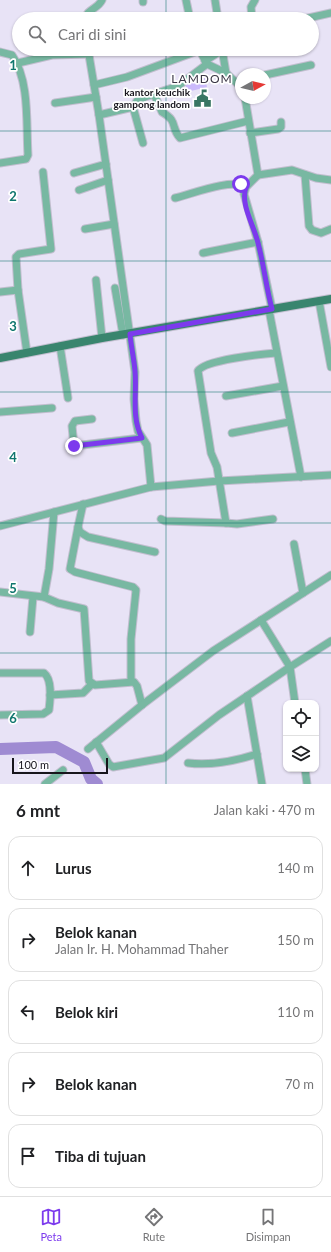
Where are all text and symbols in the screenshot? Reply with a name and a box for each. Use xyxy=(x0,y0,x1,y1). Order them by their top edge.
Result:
search box xyxy=(12,12,319,56)
icon: search xyxy=(26,23,48,45)
text: Cari di sini xyxy=(58,25,126,43)
text: 1 xyxy=(9,57,17,73)
north arrow xyxy=(235,68,271,104)
district label: LAMDOM xyxy=(171,71,233,86)
place label: kantor keuchik gampong landom xyxy=(113,86,191,110)
public building icon: kantor keuchik gampong landom xyxy=(193,88,213,108)
route start xyxy=(232,175,250,193)
text: 2 xyxy=(9,188,17,204)
text: 3 xyxy=(9,318,17,334)
route end xyxy=(65,437,83,455)
text: 4 xyxy=(9,449,17,465)
text: 5 xyxy=(9,580,17,596)
map controls xyxy=(283,700,319,772)
button: locate xyxy=(283,700,319,736)
text: 6 xyxy=(9,710,17,726)
button: layers xyxy=(283,736,319,772)
scale bar xyxy=(12,756,108,775)
text: 100 m xyxy=(18,758,49,771)
text: 6 mnt xyxy=(16,800,60,821)
text: Jalan kaki · 470 m xyxy=(214,802,315,818)
icon: ahead xyxy=(17,857,39,879)
text: Lurus xyxy=(55,859,92,877)
text: 140 m xyxy=(277,860,314,876)
text: Belok kanan xyxy=(55,923,137,941)
icon: right xyxy=(17,929,39,951)
text: 150 m xyxy=(277,932,314,948)
text: Jalan Ir. H. Mohammad Thaher xyxy=(55,941,228,957)
icon: left xyxy=(17,1001,39,1023)
text: Belok kiri xyxy=(55,1003,118,1021)
text: 110 m xyxy=(277,1004,314,1020)
icon: right xyxy=(17,1073,39,1095)
text: Belok kanan xyxy=(55,1075,137,1093)
text: 70 m xyxy=(285,1076,314,1092)
icon: arrive xyxy=(17,1145,39,1167)
text: Tiba di tujuan xyxy=(55,1147,146,1165)
tab: Peta xyxy=(40,1206,62,1243)
tab: Rute xyxy=(143,1206,165,1243)
tab: Disimpan xyxy=(246,1206,291,1243)

